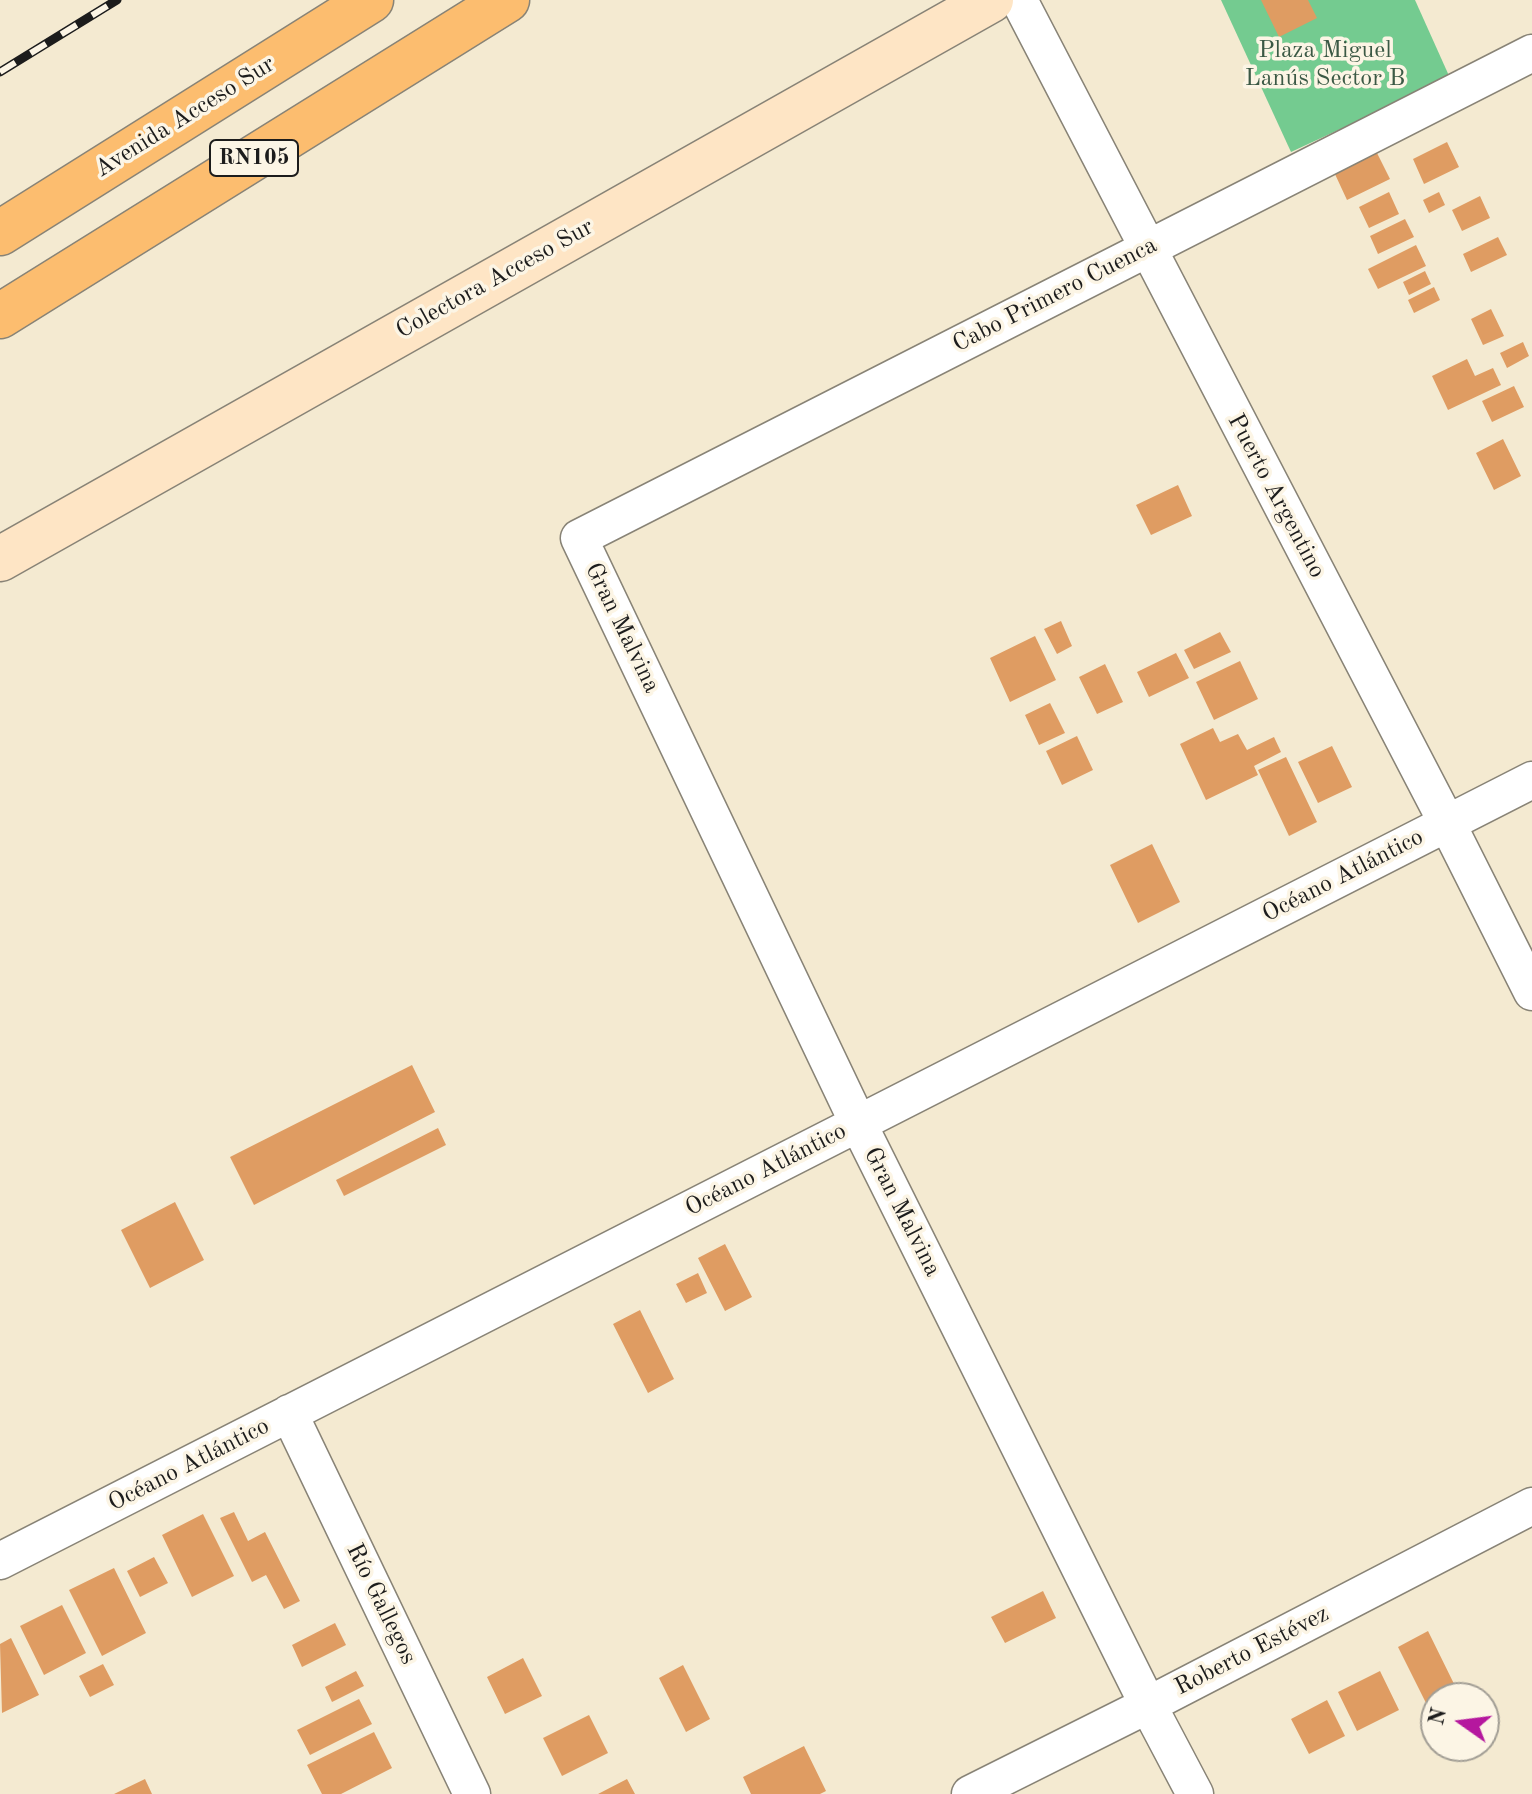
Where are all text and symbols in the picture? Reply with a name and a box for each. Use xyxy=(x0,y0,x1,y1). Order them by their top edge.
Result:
park label: Plaza Miguel Lanús Sector B xyxy=(1245,37,1405,93)
street label: Avenida Acceso Sur xyxy=(90,50,280,184)
road number: RN105 xyxy=(210,140,298,176)
street label: Colectora Acceso Sur xyxy=(391,213,599,345)
street label: Cabo Primero Cuenca xyxy=(948,231,1162,359)
street label: Puerto Argentino xyxy=(1221,409,1331,583)
street label: Gran Malvina xyxy=(578,558,666,698)
street label: Océano Atlántico xyxy=(1258,823,1428,929)
street label: Océano Atlántico xyxy=(681,1117,851,1223)
street label: Gran Malvina xyxy=(857,1143,947,1281)
street label: Océano Atlántico xyxy=(104,1412,274,1518)
street label: Río Gallegos xyxy=(339,1539,423,1669)
street label: Roberto Estévez xyxy=(1170,1600,1334,1702)
north arrow xyxy=(1420,1682,1500,1762)
text: N xyxy=(1426,1706,1451,1727)

